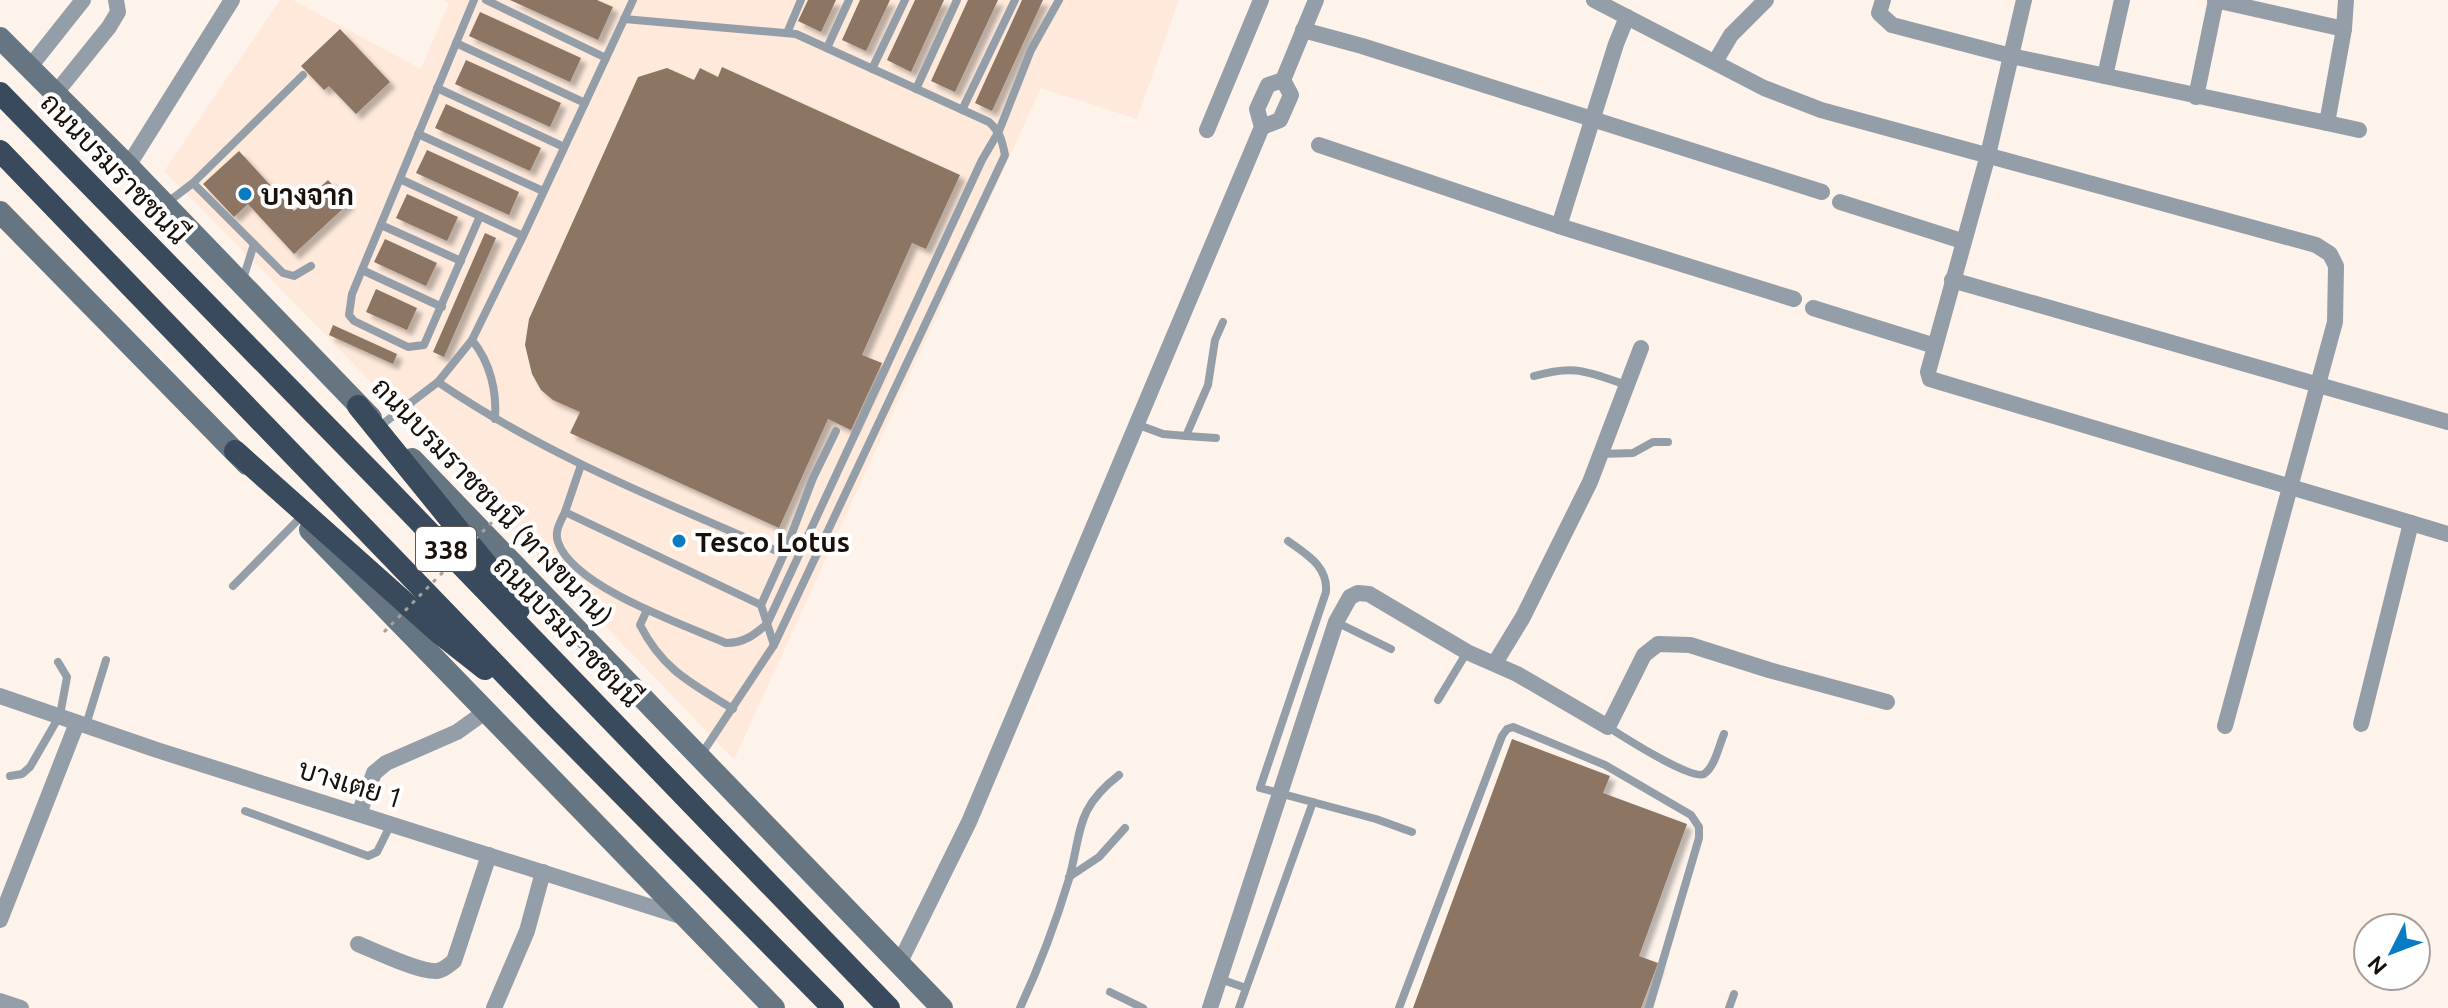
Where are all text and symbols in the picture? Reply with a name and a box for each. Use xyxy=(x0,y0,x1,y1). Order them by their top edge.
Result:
street label: ถนนบรมราชชนนี xyxy=(35,85,196,250)
place label: บางจาก xyxy=(261,179,354,210)
marker: บางจาก xyxy=(236,185,254,203)
street label: ถนนบรมราชชนนี (ทางขนาน) xyxy=(366,370,620,632)
place label: Tesco Lotus xyxy=(695,526,850,557)
road number: 338 xyxy=(416,527,476,571)
marker: Tesco Lotus xyxy=(670,532,688,550)
street label: ถนนบรมราชชนนี xyxy=(487,548,649,714)
street label: บางเตย 1 xyxy=(295,752,407,814)
north arrow xyxy=(2352,912,2432,992)
text: N xyxy=(2362,951,2392,980)

